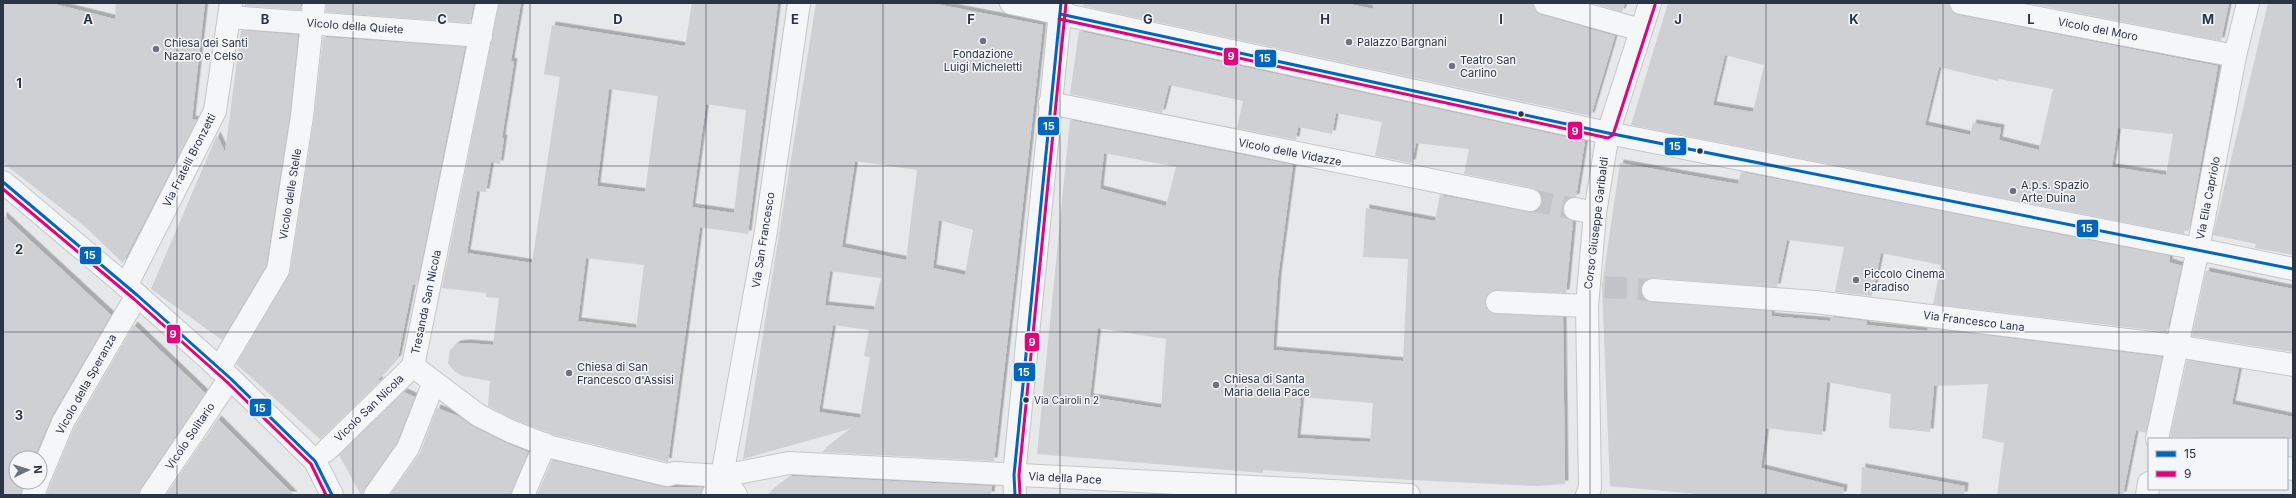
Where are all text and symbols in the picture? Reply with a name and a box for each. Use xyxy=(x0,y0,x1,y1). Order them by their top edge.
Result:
text: A xyxy=(83,11,93,27)
text: B xyxy=(261,11,270,27)
text: C xyxy=(437,11,447,27)
text: D xyxy=(613,11,623,27)
text: E xyxy=(791,11,799,27)
text: F xyxy=(967,11,975,27)
text: G xyxy=(1143,11,1153,27)
text: H xyxy=(1320,11,1330,27)
text: I xyxy=(1499,11,1503,27)
text: J xyxy=(1674,11,1682,27)
text: K xyxy=(1849,11,1859,27)
text: L xyxy=(2027,11,2035,27)
text: M xyxy=(2202,11,2214,27)
street label: Vicolo del Moro xyxy=(2057,14,2140,44)
street label: Vicolo della Quiete xyxy=(306,16,404,36)
place label: Palazzo Bargnani xyxy=(1357,35,1447,49)
place label: Chiesa dei Santi Nazaro e Celso xyxy=(164,36,248,63)
marker: Fondazione Luigi Micheletti xyxy=(978,36,988,46)
marker: Palazzo Bargnani xyxy=(1344,37,1354,47)
marker: Chiesa dei Santi Nazaro e Celso xyxy=(151,44,161,54)
place label: Fondazione Luigi Micheletti xyxy=(944,47,1022,74)
line badge: 9 xyxy=(1223,47,1239,66)
text: 9 xyxy=(1227,49,1235,63)
line badge: 15 xyxy=(1254,49,1277,68)
text: 15 xyxy=(1259,51,1271,65)
place label: Teatro San Carlino xyxy=(1460,53,1516,80)
marker: Teatro San Carlino xyxy=(1447,61,1457,71)
text: 1 xyxy=(16,75,22,91)
unlabelled marker xyxy=(1516,109,1526,119)
street label: Via Fratelli Bronzetti xyxy=(159,111,219,209)
line badge: 15 xyxy=(1037,116,1060,136)
text: 15 xyxy=(1043,119,1055,133)
line badge: 9 xyxy=(1567,121,1583,140)
text: 9 xyxy=(1571,124,1579,138)
street label: Vicolo delle Vidazze xyxy=(1237,135,1343,169)
line badge: 15 xyxy=(1664,137,1687,156)
text: 15 xyxy=(1669,139,1681,153)
unlabelled marker xyxy=(1695,146,1705,156)
street label: Vicolo delle Stelle xyxy=(276,147,304,241)
street label: Via Elia Capriolo xyxy=(2193,155,2223,241)
street label: Corso Giuseppe Garibaldi xyxy=(1581,156,1611,290)
place label: A.p.s. Spazio Arte Duina xyxy=(2021,178,2090,205)
marker: A.p.s. Spazio Arte Duina xyxy=(2008,186,2018,196)
street label: Via San Francesco xyxy=(749,191,778,289)
line badge: 15 xyxy=(2076,219,2099,238)
text: 15 xyxy=(2081,221,2093,235)
text: 2 xyxy=(15,241,23,257)
line badge: 15 xyxy=(79,246,102,265)
text: 15 xyxy=(84,248,96,262)
street label: Tresanda San Nicola xyxy=(408,248,444,356)
place label: Piccolo Cinema Paradiso xyxy=(1864,267,1945,294)
marker: Piccolo Cinema Paradiso xyxy=(1851,275,1861,285)
street label: Via Francesco Lana xyxy=(1922,308,2026,334)
line badge: 9 xyxy=(166,324,181,344)
text: 9 xyxy=(169,327,177,341)
street label: Vicolo della Speranza xyxy=(53,331,119,437)
line badge: 9 xyxy=(1024,332,1040,352)
text: 9 xyxy=(1028,335,1036,349)
place label: Chiesa di San Francesco d'Assisi xyxy=(577,360,674,387)
line badge: 15 xyxy=(1013,362,1036,382)
text: 15 xyxy=(1018,365,1030,379)
marker: Chiesa di San Francesco d'Assisi xyxy=(564,368,574,378)
street label: Vicolo San Nicola xyxy=(331,371,407,445)
place label: Chiesa di Santa Maria della Pace xyxy=(1224,372,1310,399)
marker: Chiesa di Santa Maria della Pace xyxy=(1211,380,1221,390)
place label: Via Cairoli n 2 xyxy=(1034,394,1099,406)
marker: Via Cairoli n 2 xyxy=(1021,395,1031,405)
line badge: 15 xyxy=(249,398,272,417)
street label: Vicolo Solitario xyxy=(162,399,218,472)
text: 15 xyxy=(254,401,266,415)
text: 3 xyxy=(15,407,23,423)
legend xyxy=(2148,438,2288,490)
text: 15 xyxy=(2184,446,2196,461)
north arrow xyxy=(8,450,48,490)
text: N xyxy=(31,465,45,474)
text: 9 xyxy=(2184,466,2191,481)
street label: Via della Pace xyxy=(1028,469,1102,487)

